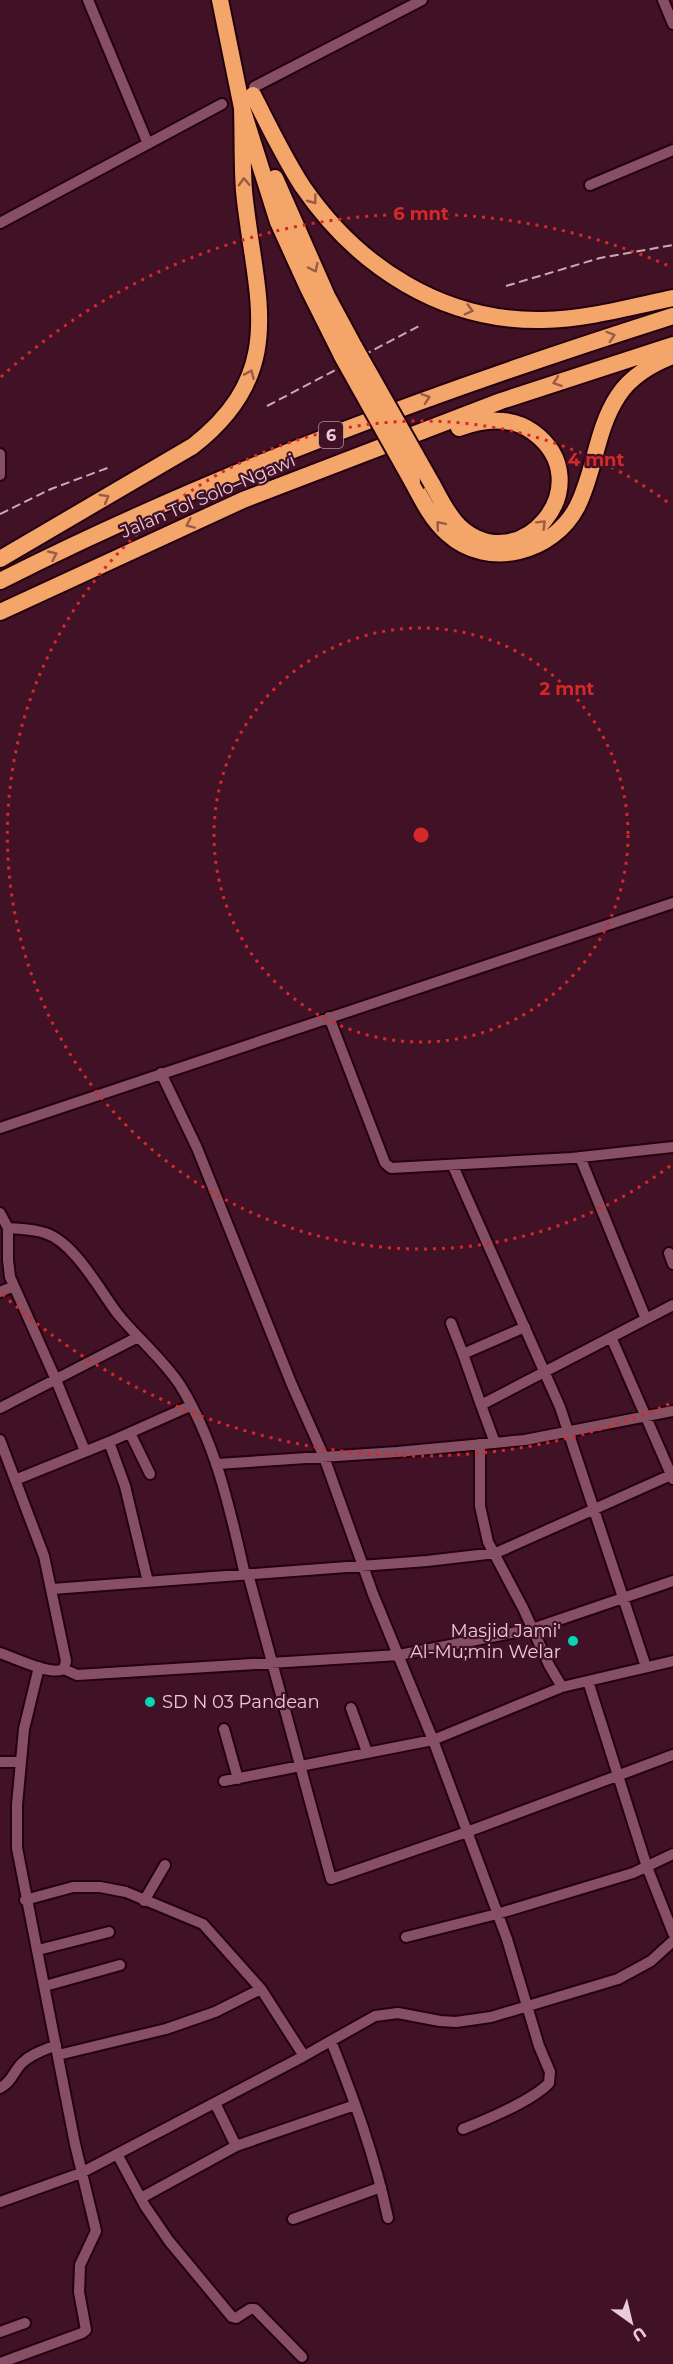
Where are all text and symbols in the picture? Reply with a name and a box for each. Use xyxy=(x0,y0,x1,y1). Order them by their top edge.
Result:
one-way arrow xyxy=(238,177,251,186)
one-way arrow xyxy=(306,194,317,205)
text: 6 mnt xyxy=(393,203,449,225)
one-way arrow xyxy=(307,262,319,273)
one-way arrow xyxy=(464,303,474,316)
one-way arrow xyxy=(605,331,616,343)
one-way arrow xyxy=(243,370,255,381)
one-way arrow xyxy=(552,375,563,388)
one-way arrow xyxy=(420,393,431,406)
road number: 6 xyxy=(319,422,343,448)
street label: Jalan Tol Solo–Ngawi xyxy=(116,449,299,543)
text: 4 mnt xyxy=(568,449,624,471)
one-way arrow xyxy=(99,494,109,505)
one-way arrow xyxy=(186,517,197,529)
one-way arrow xyxy=(535,520,545,531)
one-way arrow xyxy=(436,521,447,532)
one-way arrow xyxy=(46,550,57,562)
text: 2 mnt xyxy=(540,678,595,700)
centre of rings xyxy=(411,825,431,845)
place label: Masjid Jami' Al-Mu;min Welar xyxy=(410,1620,561,1663)
marker: Masjid Jami' Al-Mu;min Welar xyxy=(566,1634,580,1648)
place label: SD N 03 Pandean xyxy=(162,1691,320,1713)
marker: SD N 03 Pandean xyxy=(143,1695,157,1709)
north arrow xyxy=(601,2292,661,2352)
text: U xyxy=(629,2323,650,2345)

